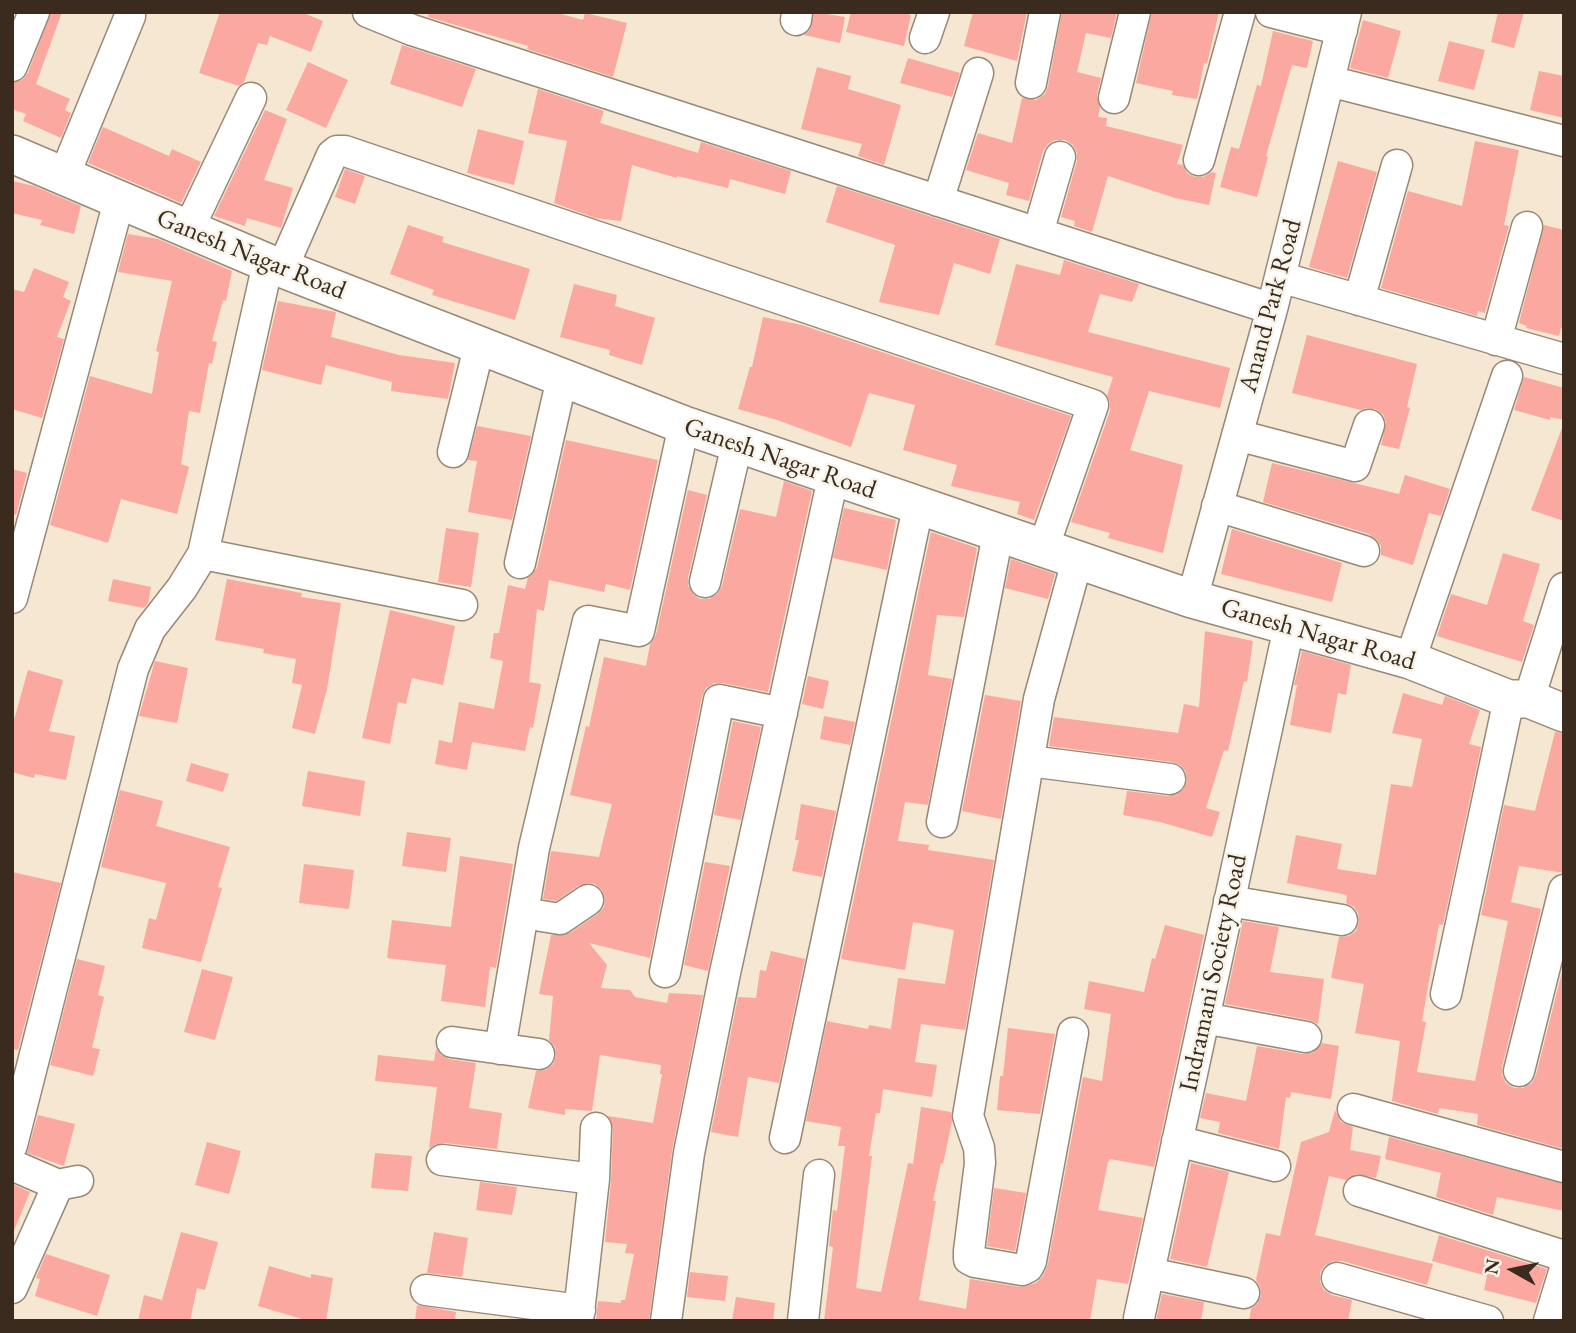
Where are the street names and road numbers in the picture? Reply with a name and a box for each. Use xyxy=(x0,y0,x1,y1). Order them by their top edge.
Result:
street label: Ganesh Nagar Road xyxy=(152,203,350,307)
street label: Anand Park Road xyxy=(1233,216,1309,396)
street label: Ganesh Nagar Road xyxy=(680,412,880,506)
street label: Ganesh Nagar Road xyxy=(1217,592,1419,678)
street label: Indramani Society Road xyxy=(1174,851,1254,1095)

